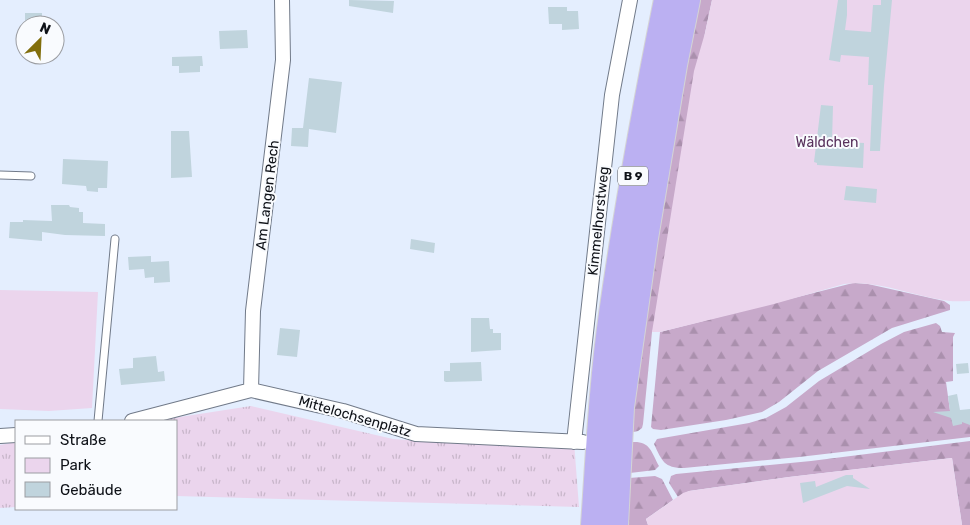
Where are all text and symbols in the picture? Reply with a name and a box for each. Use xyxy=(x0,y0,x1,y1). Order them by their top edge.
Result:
north arrow xyxy=(15,15,65,65)
text: N xyxy=(37,19,53,38)
park label: Wäldchen xyxy=(796,134,858,151)
street label: Am Langen Rech xyxy=(252,139,283,251)
street label: Kimmelhorstweg xyxy=(584,166,613,276)
road number: B 9 xyxy=(618,167,648,186)
street label: Mittelochsenplatz xyxy=(297,392,413,441)
legend xyxy=(15,420,178,510)
text: Straße xyxy=(60,431,106,449)
text: Park xyxy=(60,456,91,474)
text: Gebäude xyxy=(60,481,122,499)

